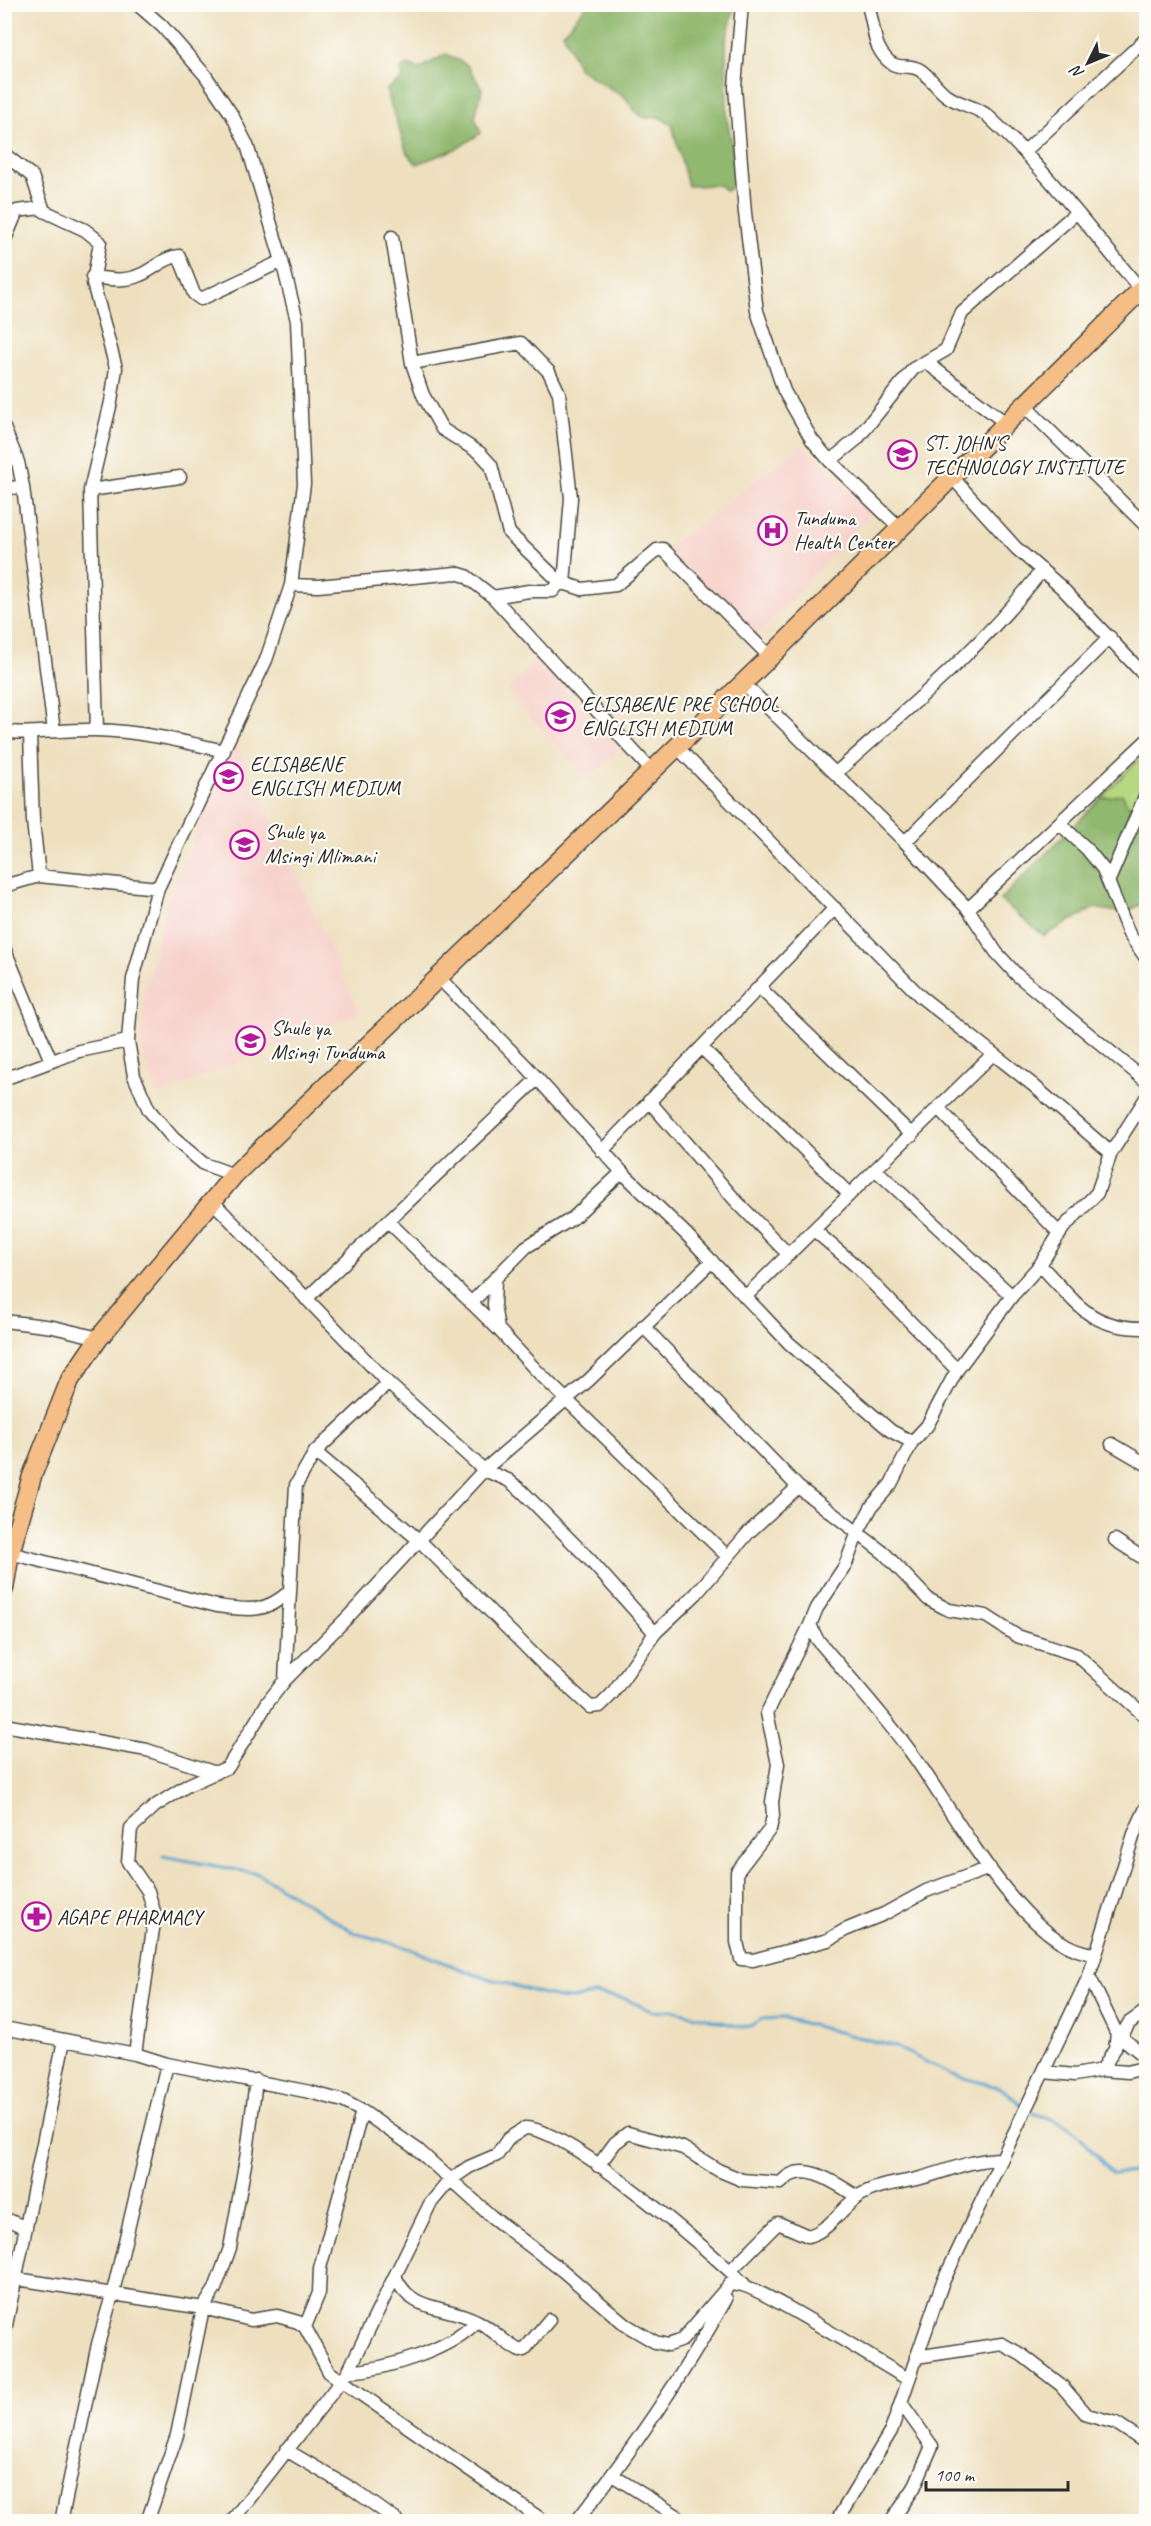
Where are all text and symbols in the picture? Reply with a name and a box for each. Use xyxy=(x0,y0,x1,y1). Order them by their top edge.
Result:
north arrow xyxy=(1058,33,1118,93)
text: N xyxy=(1065,60,1088,83)
place label: ST. JOHN'S TECHNOLOGY INSTITUTE xyxy=(924,430,1127,480)
school or university icon: ST. JOHN'S TECHNOLOGY INSTITUTE xyxy=(887,439,919,471)
place label: Tunduma Health Center xyxy=(794,505,895,555)
hospital icon: Tunduma Health Center xyxy=(757,514,789,546)
place label: ELISABENE PRE SCHOOL ENGLISH MEDIUM xyxy=(582,691,780,741)
school or university icon: ELISABENE PRE SCHOOL ENGLISH MEDIUM xyxy=(545,700,577,732)
place label: ELISABENE ENGLISH MEDIUM xyxy=(250,751,402,801)
school or university icon: ELISABENE ENGLISH MEDIUM xyxy=(213,760,245,792)
place label: Shule ya Msingi Mlimani xyxy=(265,819,378,869)
school or university icon: Shule ya Msingi Mlimani xyxy=(228,828,260,860)
place label: Shule ya Msingi Tunduma xyxy=(271,1015,386,1065)
school or university icon: Shule ya Msingi Tunduma xyxy=(234,1024,266,1056)
pharmacy icon: AGAPE PHARMACY xyxy=(20,1901,52,1933)
place label: AGAPE PHARMACY xyxy=(57,1904,205,1930)
scale bar xyxy=(926,2454,1068,2492)
text: 100 m xyxy=(935,2464,976,2486)

